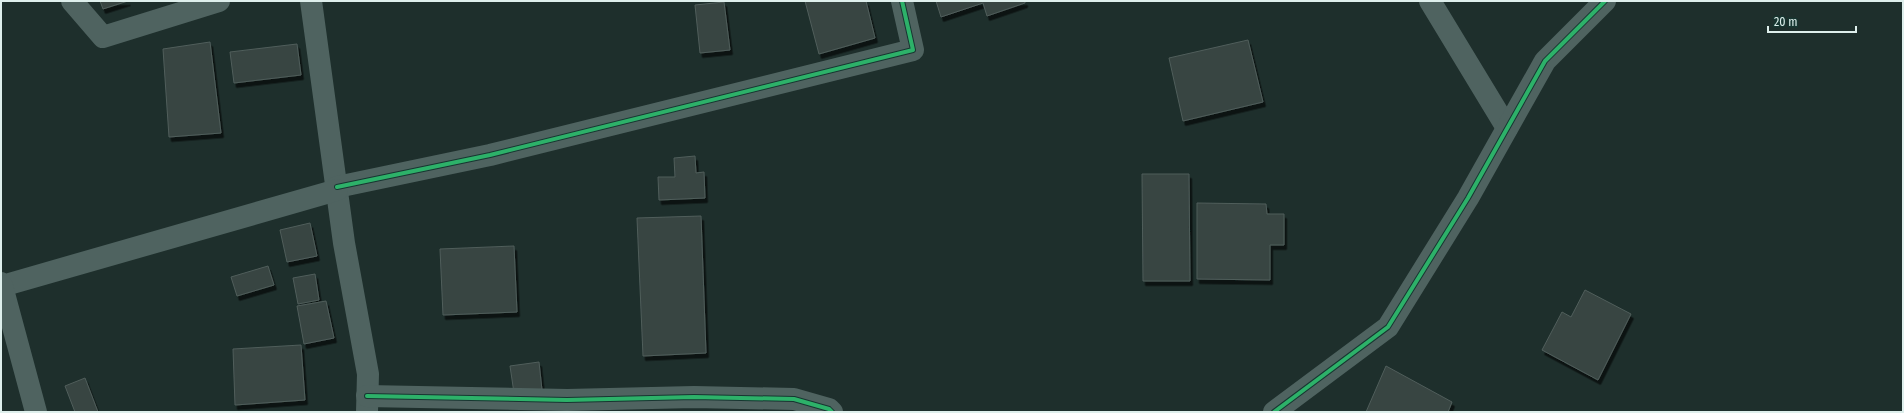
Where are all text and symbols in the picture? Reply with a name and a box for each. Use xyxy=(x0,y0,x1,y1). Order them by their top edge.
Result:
scale bar xyxy=(1768,8,1856,34)
text: 20 m xyxy=(1774,15,1798,29)

